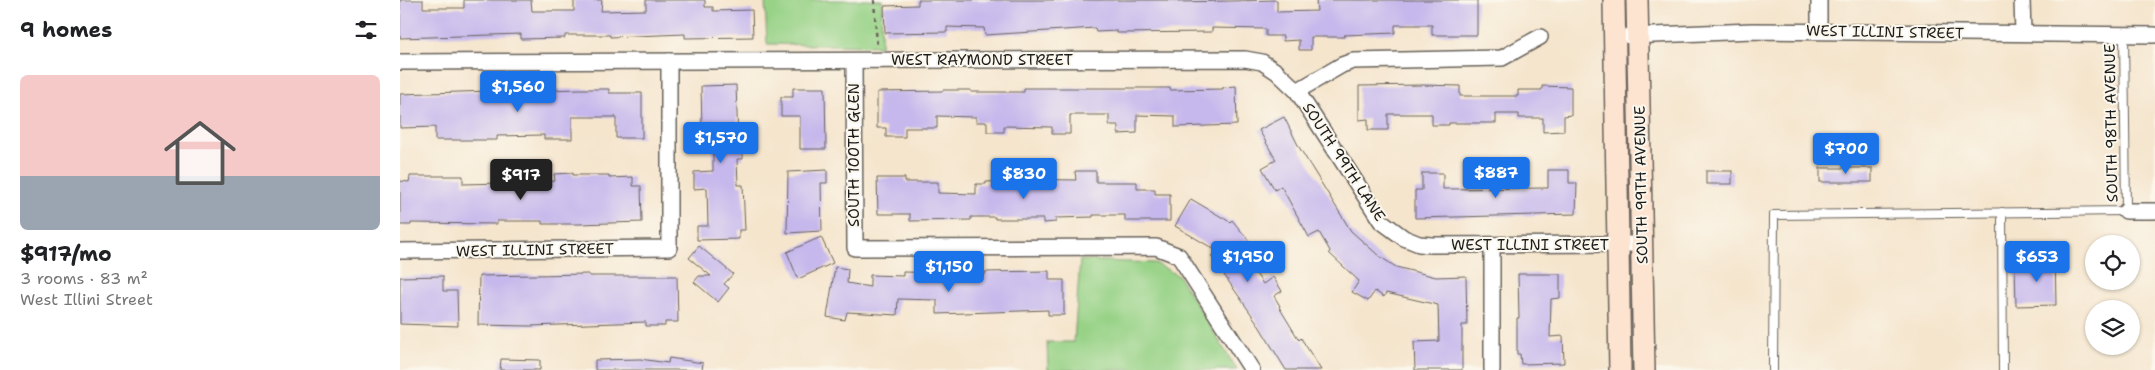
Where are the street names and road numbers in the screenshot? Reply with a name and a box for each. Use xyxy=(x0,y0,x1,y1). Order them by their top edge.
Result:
street label: WEST ILLINI STREET xyxy=(1806,21,1964,43)
street label: SOUTH 98TH AVENUE xyxy=(2100,44,2122,202)
street label: WEST RAYMOND STREET xyxy=(891,50,1073,70)
street label: SOUTH 100TH GLEN xyxy=(844,83,864,227)
street label: SOUTH 99TH LANE xyxy=(1298,99,1390,225)
street label: SOUTH 99TH AVENUE xyxy=(1630,106,1652,264)
street label: WEST ILLINI STREET xyxy=(1451,235,1609,255)
street label: WEST ILLINI STREET xyxy=(456,239,614,261)

